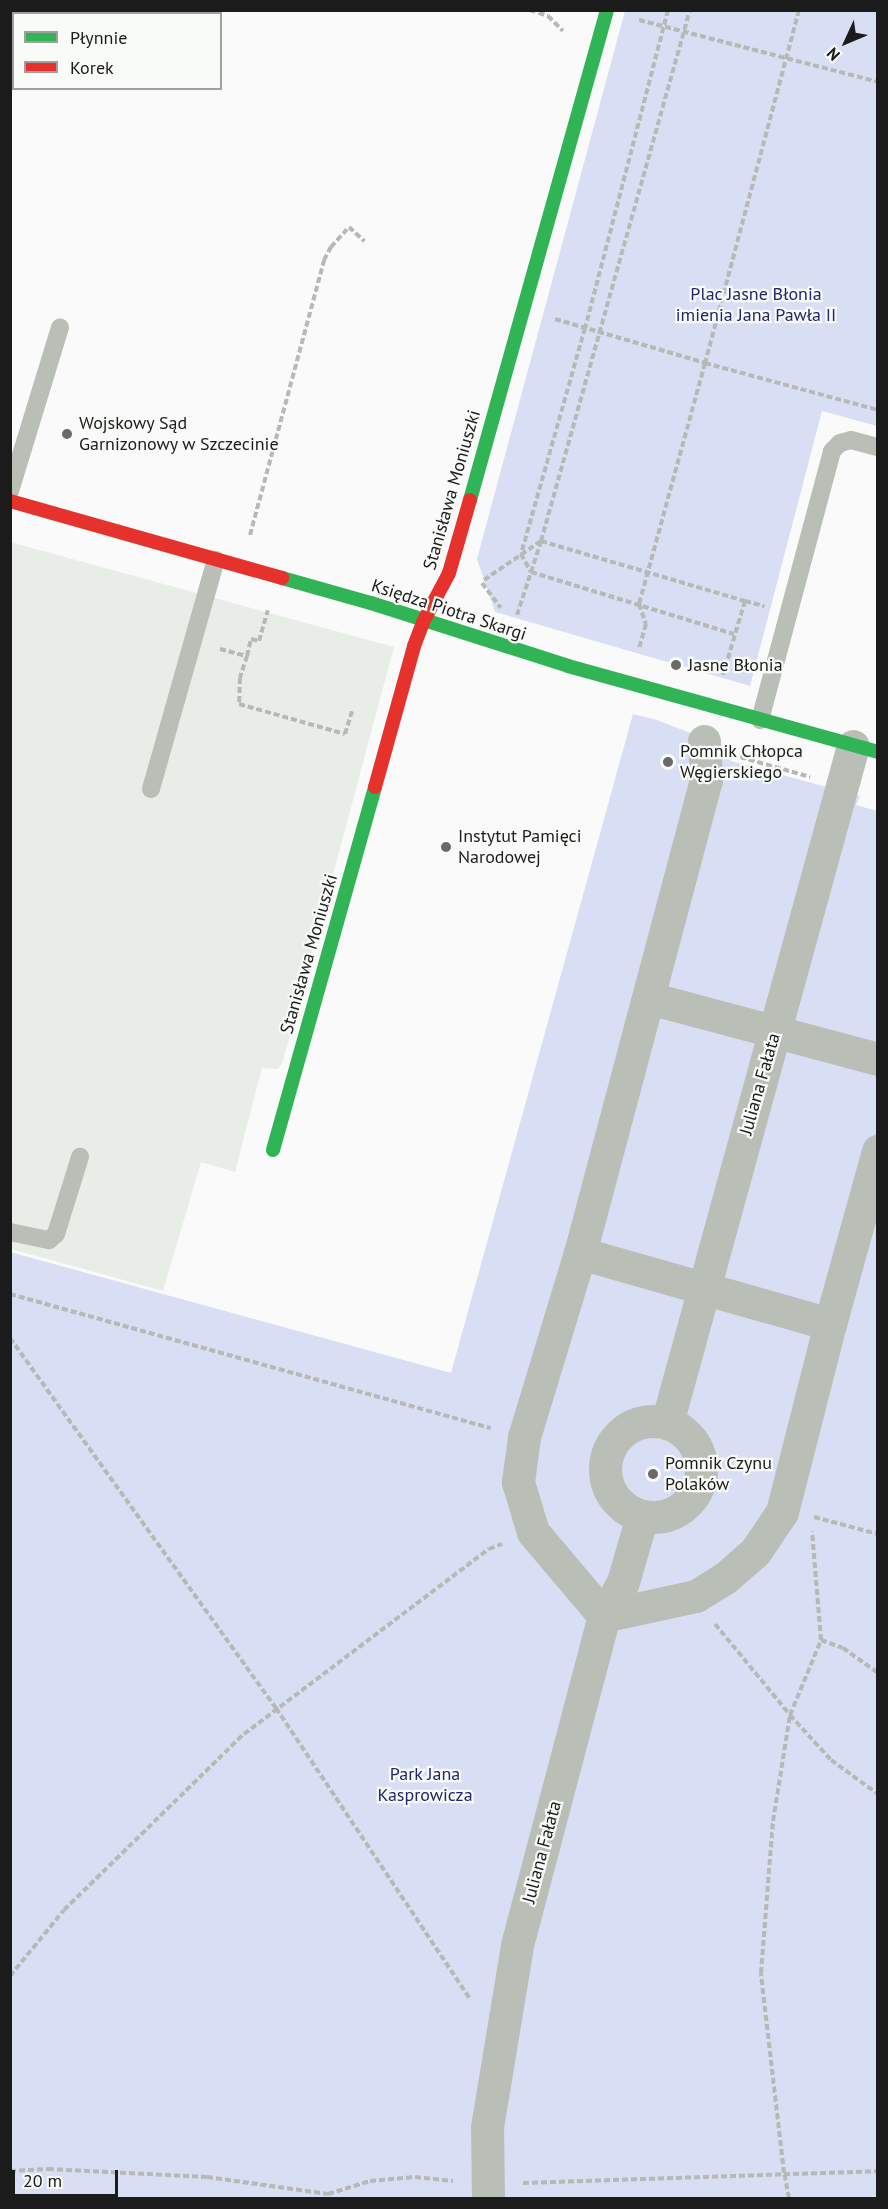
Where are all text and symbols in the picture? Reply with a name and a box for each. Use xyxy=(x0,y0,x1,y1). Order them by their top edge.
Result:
legend xyxy=(12,12,222,90)
north arrow xyxy=(816,12,876,72)
text: Płynnie xyxy=(70,26,127,49)
text: N xyxy=(822,44,844,65)
text: Korek xyxy=(70,56,114,79)
park label: Plac Jasne Błonia imienia Jana Pawła II xyxy=(676,284,836,326)
street label: Stanisława Moniuszki xyxy=(419,408,485,572)
place label: Wojskowy Sąd Garnizonowy w Szczecinie xyxy=(79,413,280,456)
marker: Wojskowy Sąd Garnizonowy w Szczecinie xyxy=(60,427,74,441)
street label: Księdza Piotra Skargi xyxy=(369,575,529,645)
place label: Jasne Błonia xyxy=(688,654,783,676)
marker: Jasne Błonia xyxy=(669,658,683,672)
place label: Pomnik Chłopca Węgierskiego xyxy=(680,741,804,783)
marker: Pomnik Chłopca Węgierskiego xyxy=(661,755,675,769)
place label: Instytut Pamięci Narodowej xyxy=(458,826,582,868)
marker: Instytut Pamięci Narodowej xyxy=(439,840,453,854)
street label: Stanisława Moniuszki xyxy=(276,872,342,1036)
street label: Juliana Fałata xyxy=(735,1031,785,1137)
place label: Pomnik Czynu Polaków xyxy=(665,1453,772,1496)
marker: Pomnik Czynu Polaków xyxy=(646,1467,660,1481)
park label: Park Jana Kasprowicza xyxy=(377,1764,473,1806)
street label: Juliana Fałata xyxy=(518,1799,566,1905)
scale bar xyxy=(15,2158,122,2196)
text: 20 m xyxy=(23,2169,62,2192)

